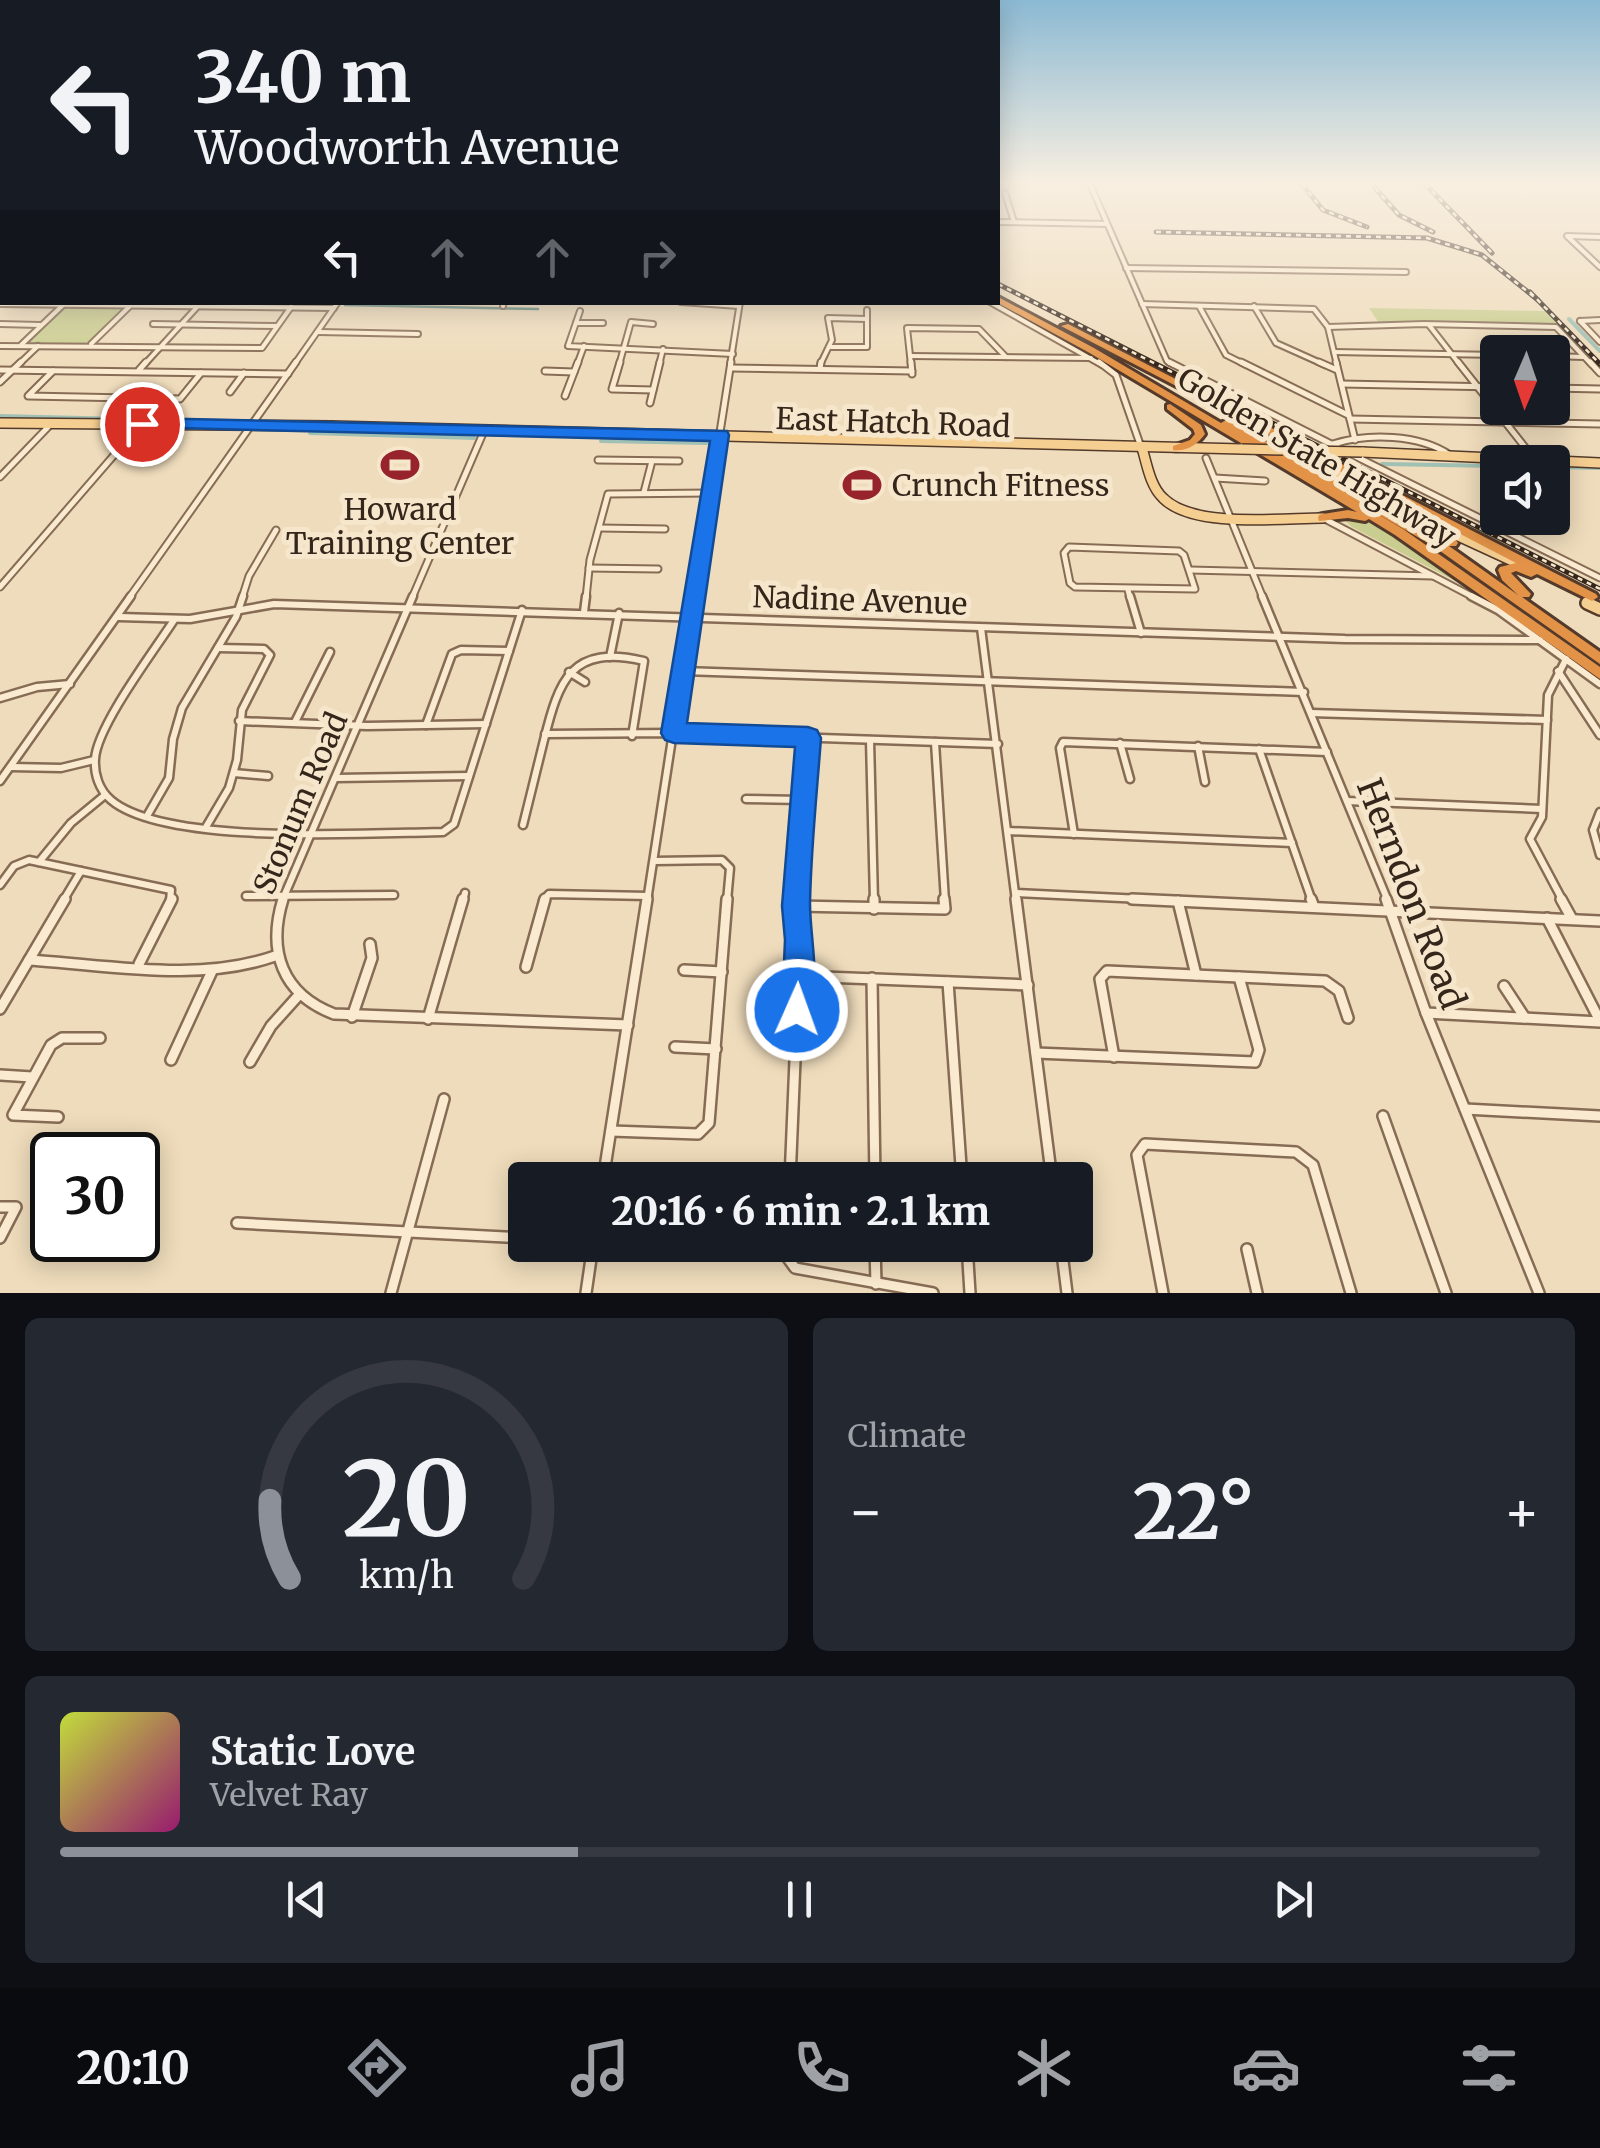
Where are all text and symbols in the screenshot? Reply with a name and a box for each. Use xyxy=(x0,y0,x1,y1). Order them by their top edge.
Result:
text: 340 m xyxy=(195,33,411,121)
icon: left xyxy=(30,40,160,170)
text: Woodworth Avenue xyxy=(195,120,619,176)
icon: left xyxy=(315,230,370,285)
icon: ahead xyxy=(420,230,475,285)
icon: ahead xyxy=(525,230,580,285)
icon: right xyxy=(630,230,685,285)
north arrow xyxy=(1480,335,1570,425)
map controls xyxy=(1480,335,1570,535)
street label: Golden State Highway xyxy=(1171,359,1463,555)
pin xyxy=(100,382,185,467)
icon: arrive xyxy=(115,397,170,452)
street label: East Hatch Road xyxy=(775,399,1011,445)
sports icon: Howard Training Center xyxy=(379,444,421,486)
button: sound xyxy=(1480,445,1570,535)
sports icon: Crunch Fitness xyxy=(841,464,883,506)
place label: Crunch Fitness xyxy=(892,466,1109,504)
place label: Howard Training Center xyxy=(286,490,514,562)
street label: Nadine Avenue xyxy=(752,577,968,623)
street label: Stonum Road xyxy=(245,706,355,900)
street label: Herndon Road xyxy=(1347,773,1475,1015)
position arrow xyxy=(745,958,849,1062)
speed limit sign: 30 xyxy=(30,1132,160,1262)
text: 20:16 · 6 min · 2.1 km xyxy=(611,1188,990,1235)
text: Climate xyxy=(848,1416,966,1456)
text: 20 xyxy=(342,1434,471,1564)
text: 22° xyxy=(1133,1465,1255,1559)
text: − xyxy=(848,1477,884,1546)
text: + xyxy=(1503,1477,1540,1546)
text: km/h xyxy=(359,1553,454,1598)
text: Static Love xyxy=(210,1728,415,1775)
text: Velvet Ray xyxy=(210,1775,368,1815)
icon: previous xyxy=(279,1872,334,1927)
icon: pause xyxy=(772,1872,827,1927)
icon: next xyxy=(1266,1872,1321,1927)
icon: directions xyxy=(342,2033,412,2103)
icon: music xyxy=(565,2033,635,2103)
icon: phone xyxy=(787,2033,857,2103)
icon: climate xyxy=(1009,2033,1079,2103)
icon: car xyxy=(1231,2033,1301,2103)
icon: filters xyxy=(1454,2033,1524,2103)
text: 20:10 xyxy=(76,2040,190,2096)

